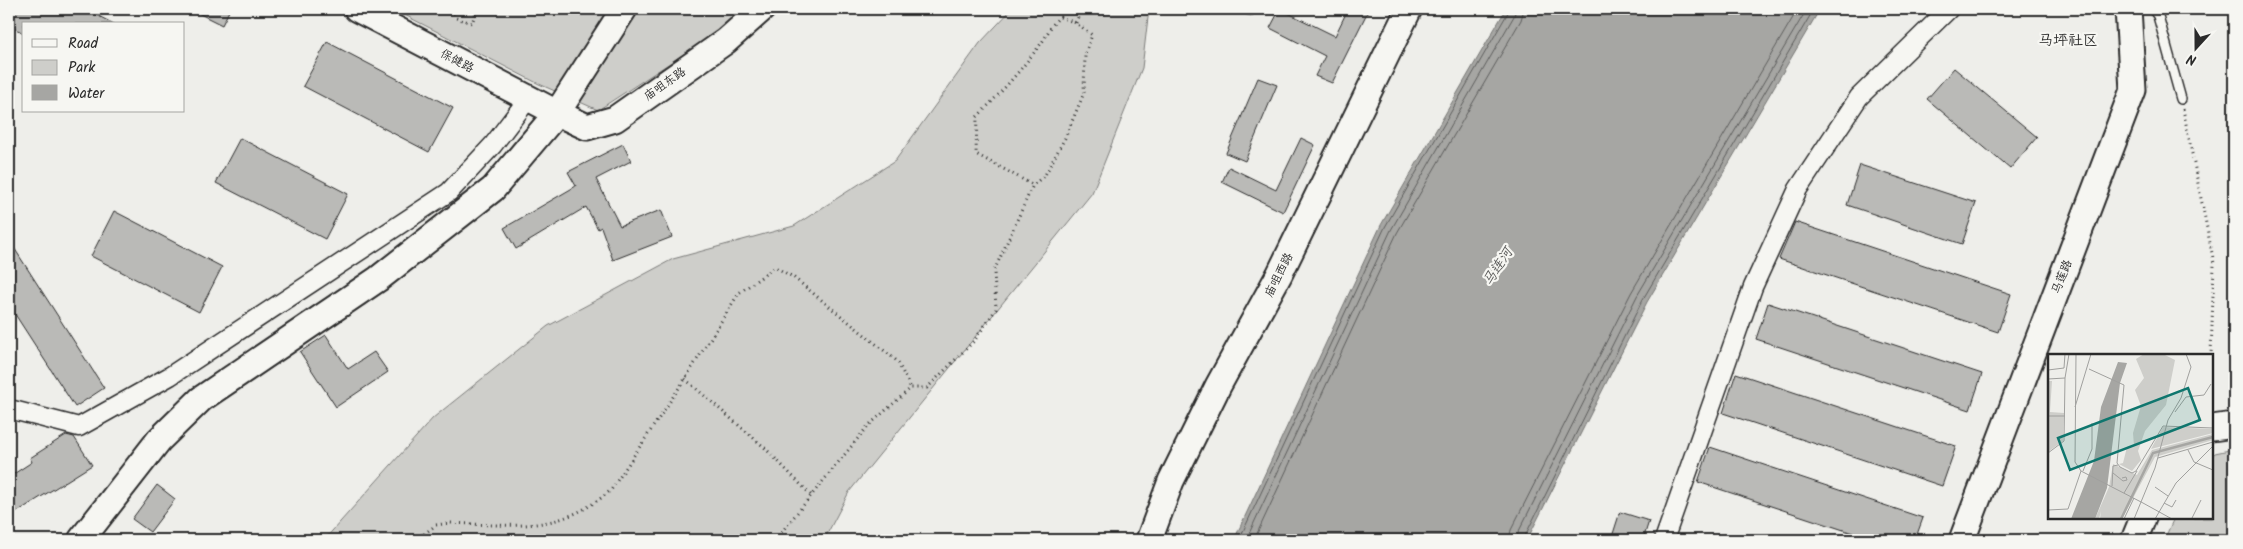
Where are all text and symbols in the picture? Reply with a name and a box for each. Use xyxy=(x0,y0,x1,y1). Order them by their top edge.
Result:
legend xyxy=(22,22,185,112)
north arrow xyxy=(2170,22,2220,72)
district label: 马坪社区 xyxy=(2038,29,2098,53)
text: Road xyxy=(68,32,99,56)
street label: 保健路 xyxy=(437,44,477,78)
text: N xyxy=(2183,47,2200,71)
text: Park xyxy=(68,56,96,80)
street label: 庙咀东路 xyxy=(640,62,690,106)
text: Water xyxy=(68,82,105,106)
water label: 马连河 xyxy=(1477,242,1520,291)
street label: 庙咀西路 xyxy=(1260,249,1298,301)
street label: 马莲路 xyxy=(2047,257,2077,297)
inset map xyxy=(2048,354,2213,519)

